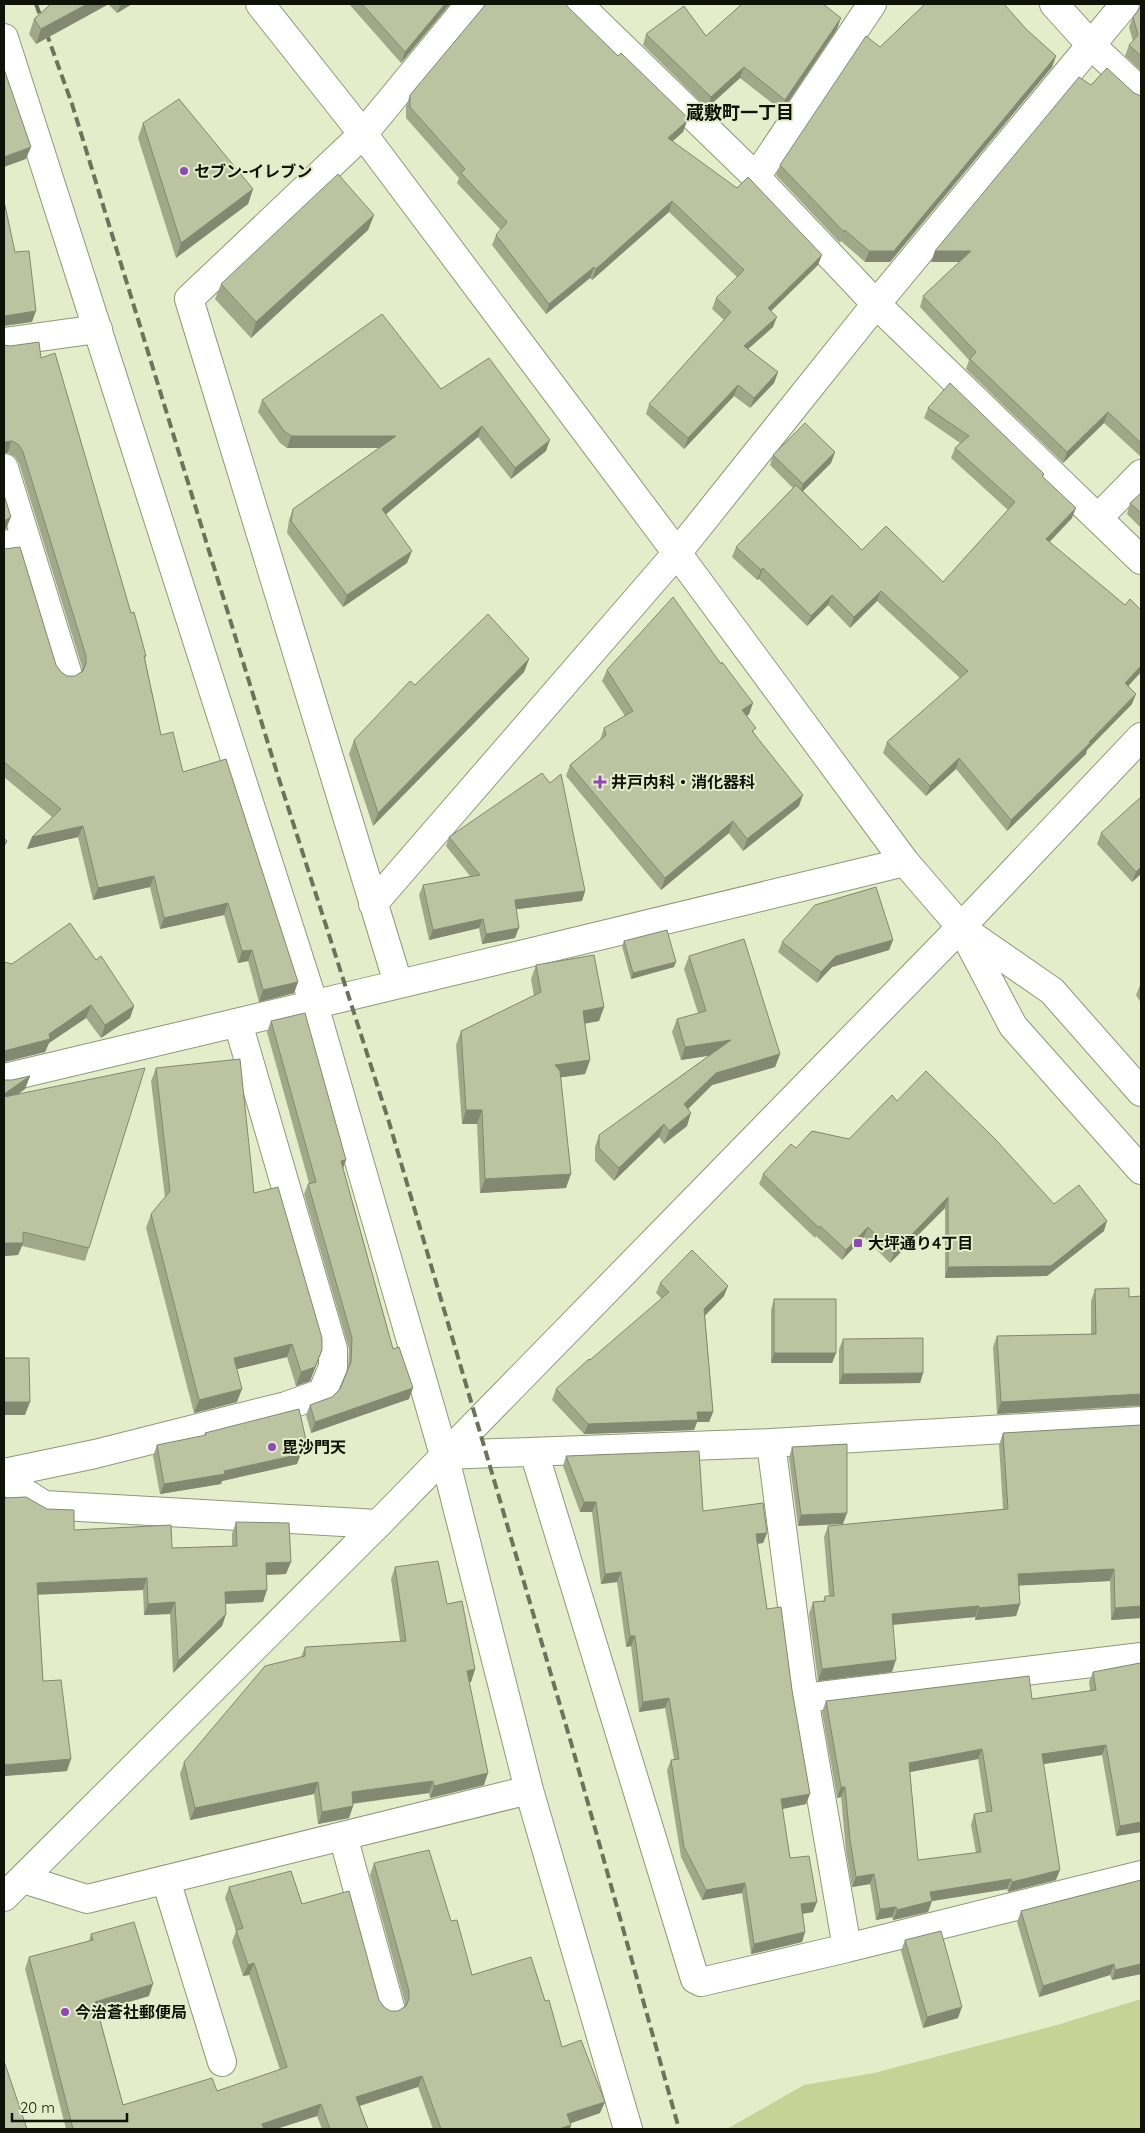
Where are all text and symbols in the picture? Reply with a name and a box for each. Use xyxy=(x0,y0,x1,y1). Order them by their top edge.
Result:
district label: 蔵敷町一丁目 xyxy=(686,101,794,124)
place label: セブン-イレブン xyxy=(194,161,312,181)
marker: セブン-イレブン xyxy=(178,165,190,177)
place label: 井戸内科・消化器科 xyxy=(611,772,755,792)
marker: 井戸内科・消化器科 xyxy=(593,775,607,789)
place label: 大坪通り4丁目 xyxy=(868,1233,973,1253)
marker: 大坪通り4丁目 xyxy=(852,1237,864,1249)
place label: 毘沙門天 xyxy=(282,1437,346,1457)
marker: 毘沙門天 xyxy=(266,1441,278,1453)
place label: 今治蒼社郵便局 xyxy=(75,2002,187,2022)
marker: 今治蒼社郵便局 xyxy=(59,2006,71,2018)
scale bar xyxy=(12,2090,128,2122)
text: 20 m xyxy=(20,2098,55,2117)

